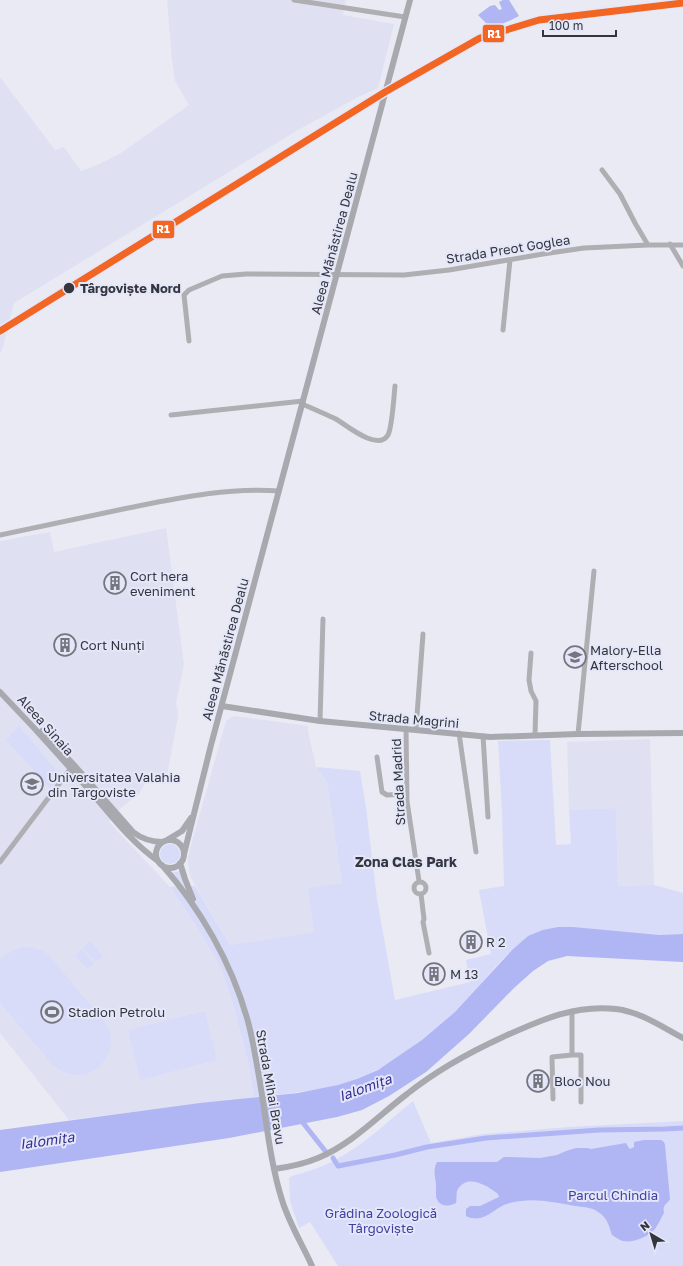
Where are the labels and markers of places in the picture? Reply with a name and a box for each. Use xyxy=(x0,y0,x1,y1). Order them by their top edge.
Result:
place label: Târgoviște Nord xyxy=(80,280,181,296)
marker: Târgoviște Nord xyxy=(62,281,76,295)
place label: Cort hera eveniment xyxy=(130,568,195,599)
building icon: Cort hera eveniment xyxy=(102,570,128,596)
building icon: Cort Nunți xyxy=(52,632,78,658)
place label: Cort Nunți xyxy=(80,637,145,653)
place label: Malory-Ella Afterschool xyxy=(590,642,663,673)
school or university icon: Malory-Ella Afterschool xyxy=(562,644,588,670)
place label: Universitatea Valahia din Targoviste xyxy=(48,769,180,800)
school or university icon: Universitatea Valahia din Targoviste xyxy=(19,771,45,797)
building icon: R 2 xyxy=(458,929,484,955)
place label: R 2 xyxy=(486,934,506,950)
building icon: M 13 xyxy=(421,961,447,987)
place label: M 13 xyxy=(450,966,478,982)
sports icon: Stadion Petrolu xyxy=(39,999,65,1025)
place label: Stadion Petrolu xyxy=(68,1004,165,1020)
building icon: Bloc Nou xyxy=(525,1068,551,1094)
place label: Bloc Nou xyxy=(554,1073,610,1089)

